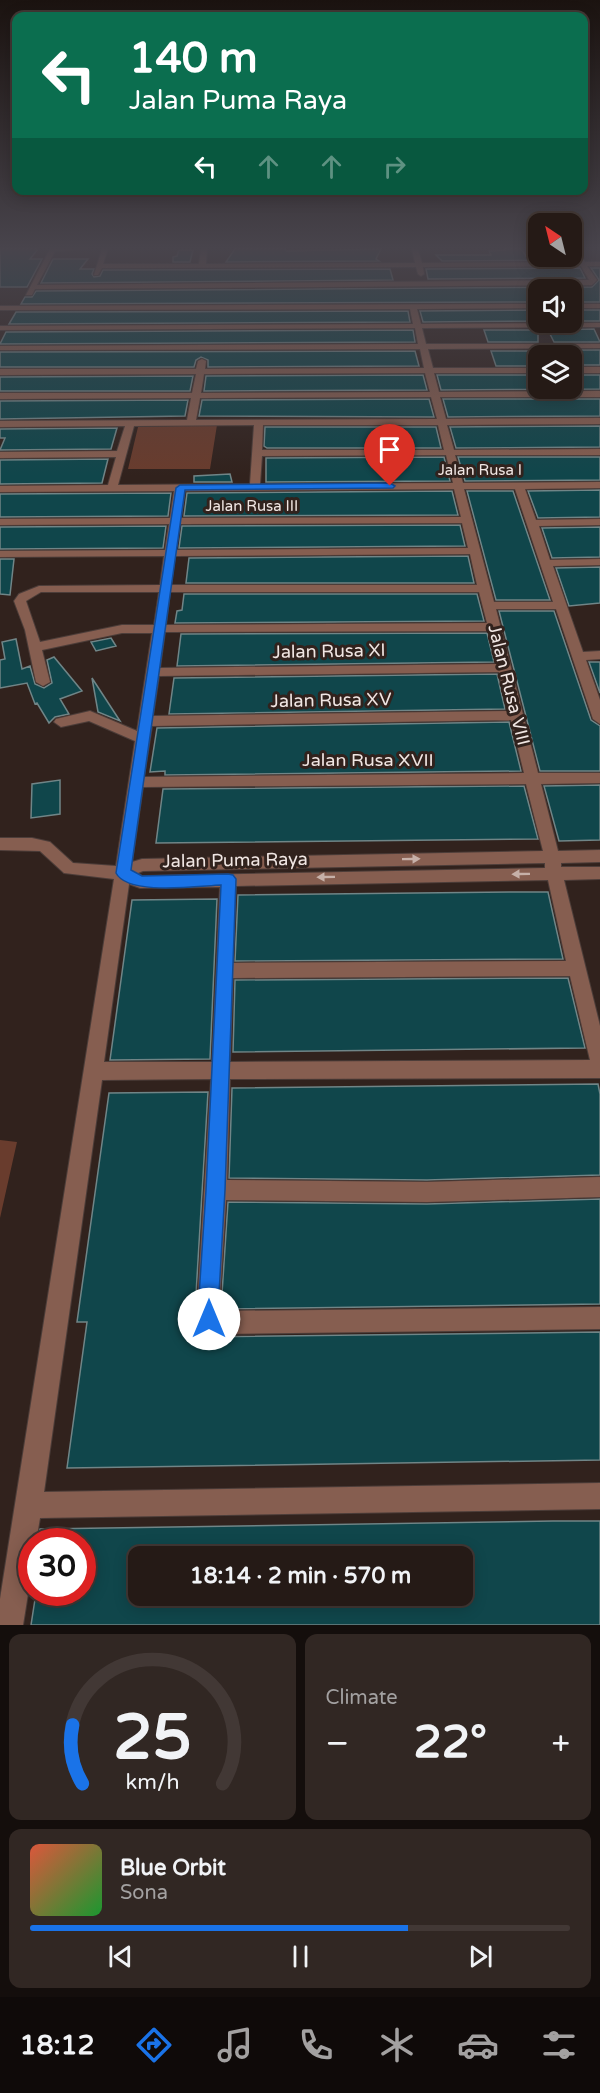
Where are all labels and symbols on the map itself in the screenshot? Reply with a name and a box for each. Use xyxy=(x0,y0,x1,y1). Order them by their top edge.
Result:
north arrow xyxy=(528,213,582,267)
pin xyxy=(364,424,415,486)
street label: Jalan Rusa I xyxy=(438,461,522,479)
street label: Jalan Rusa III xyxy=(206,497,298,515)
street label: Jalan Rusa VIII xyxy=(483,622,535,748)
street label: Jalan Rusa XI xyxy=(272,639,386,663)
street label: Jalan Rusa XV xyxy=(270,688,392,712)
street label: Jalan Rusa XVII xyxy=(302,749,434,771)
street label: Jalan Puma Raya xyxy=(162,848,308,872)
one-way arrow xyxy=(401,854,420,864)
one-way arrow xyxy=(511,869,530,879)
one-way arrow xyxy=(316,873,335,882)
position arrow xyxy=(177,1287,241,1351)
speed limit sign: 30 xyxy=(18,1528,96,1606)

